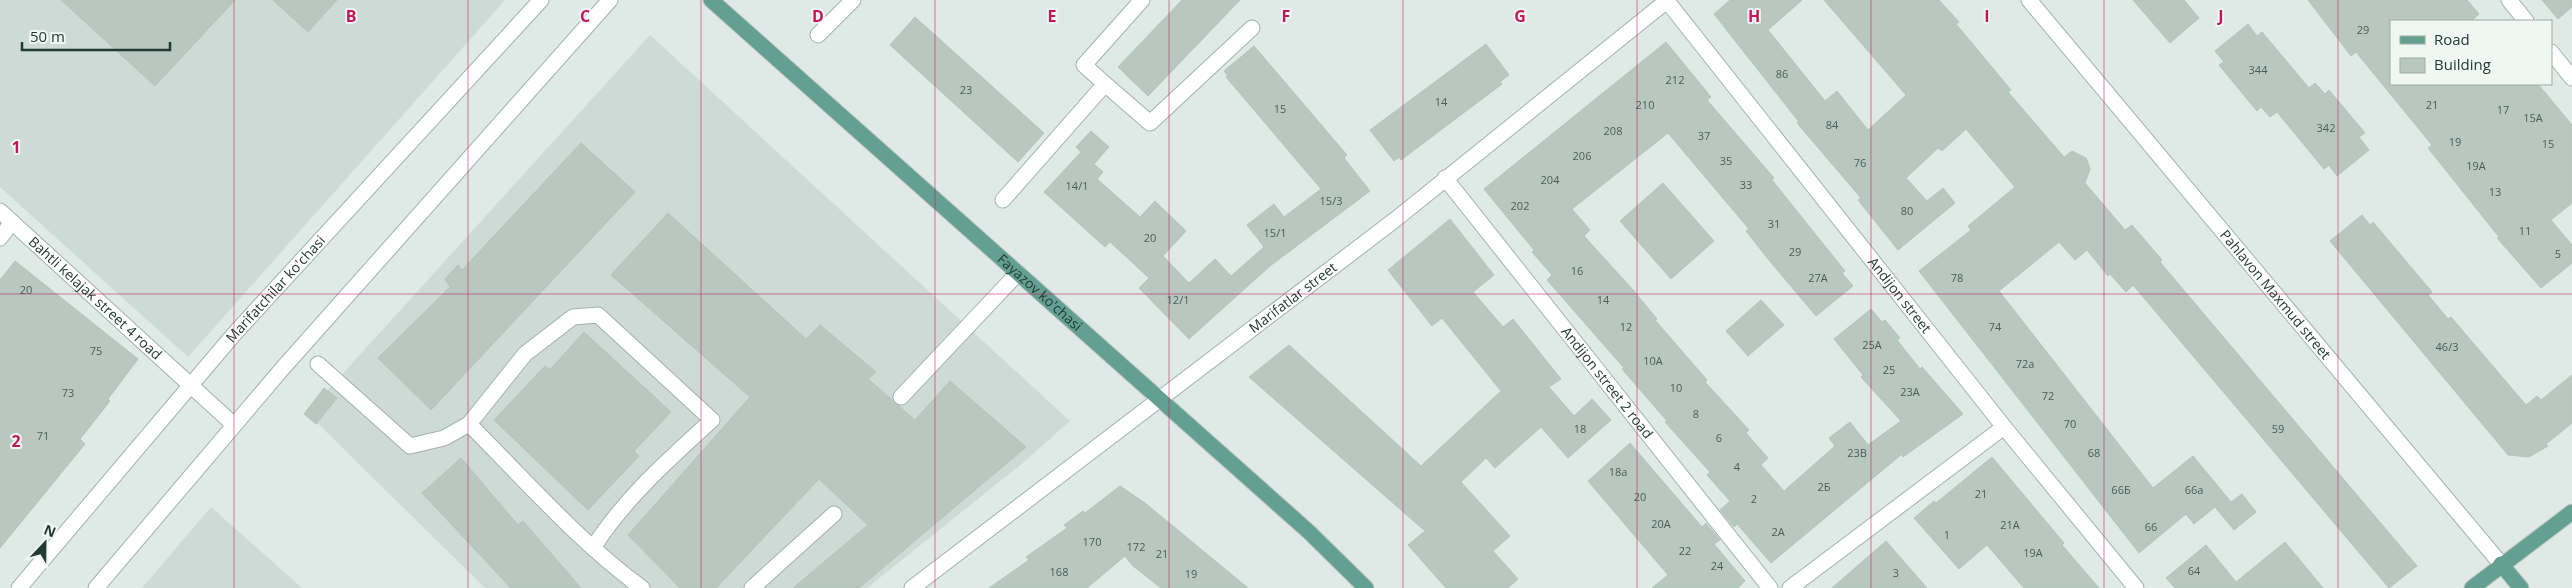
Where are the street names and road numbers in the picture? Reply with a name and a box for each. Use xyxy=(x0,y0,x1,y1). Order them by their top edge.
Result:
street label: Pahlavon Maxmud street xyxy=(2216,225,2336,363)
street label: Marifatchilar ko'chasi xyxy=(221,231,329,346)
street label: Bahtli kelajak street 4 road xyxy=(25,232,166,363)
street label: Fayazov ko'chasi xyxy=(994,249,1087,335)
street label: Andijon street xyxy=(1864,253,1936,337)
street label: Marifatlar street xyxy=(1245,257,1341,337)
street label: Andijon street 2 road xyxy=(1557,322,1658,442)

